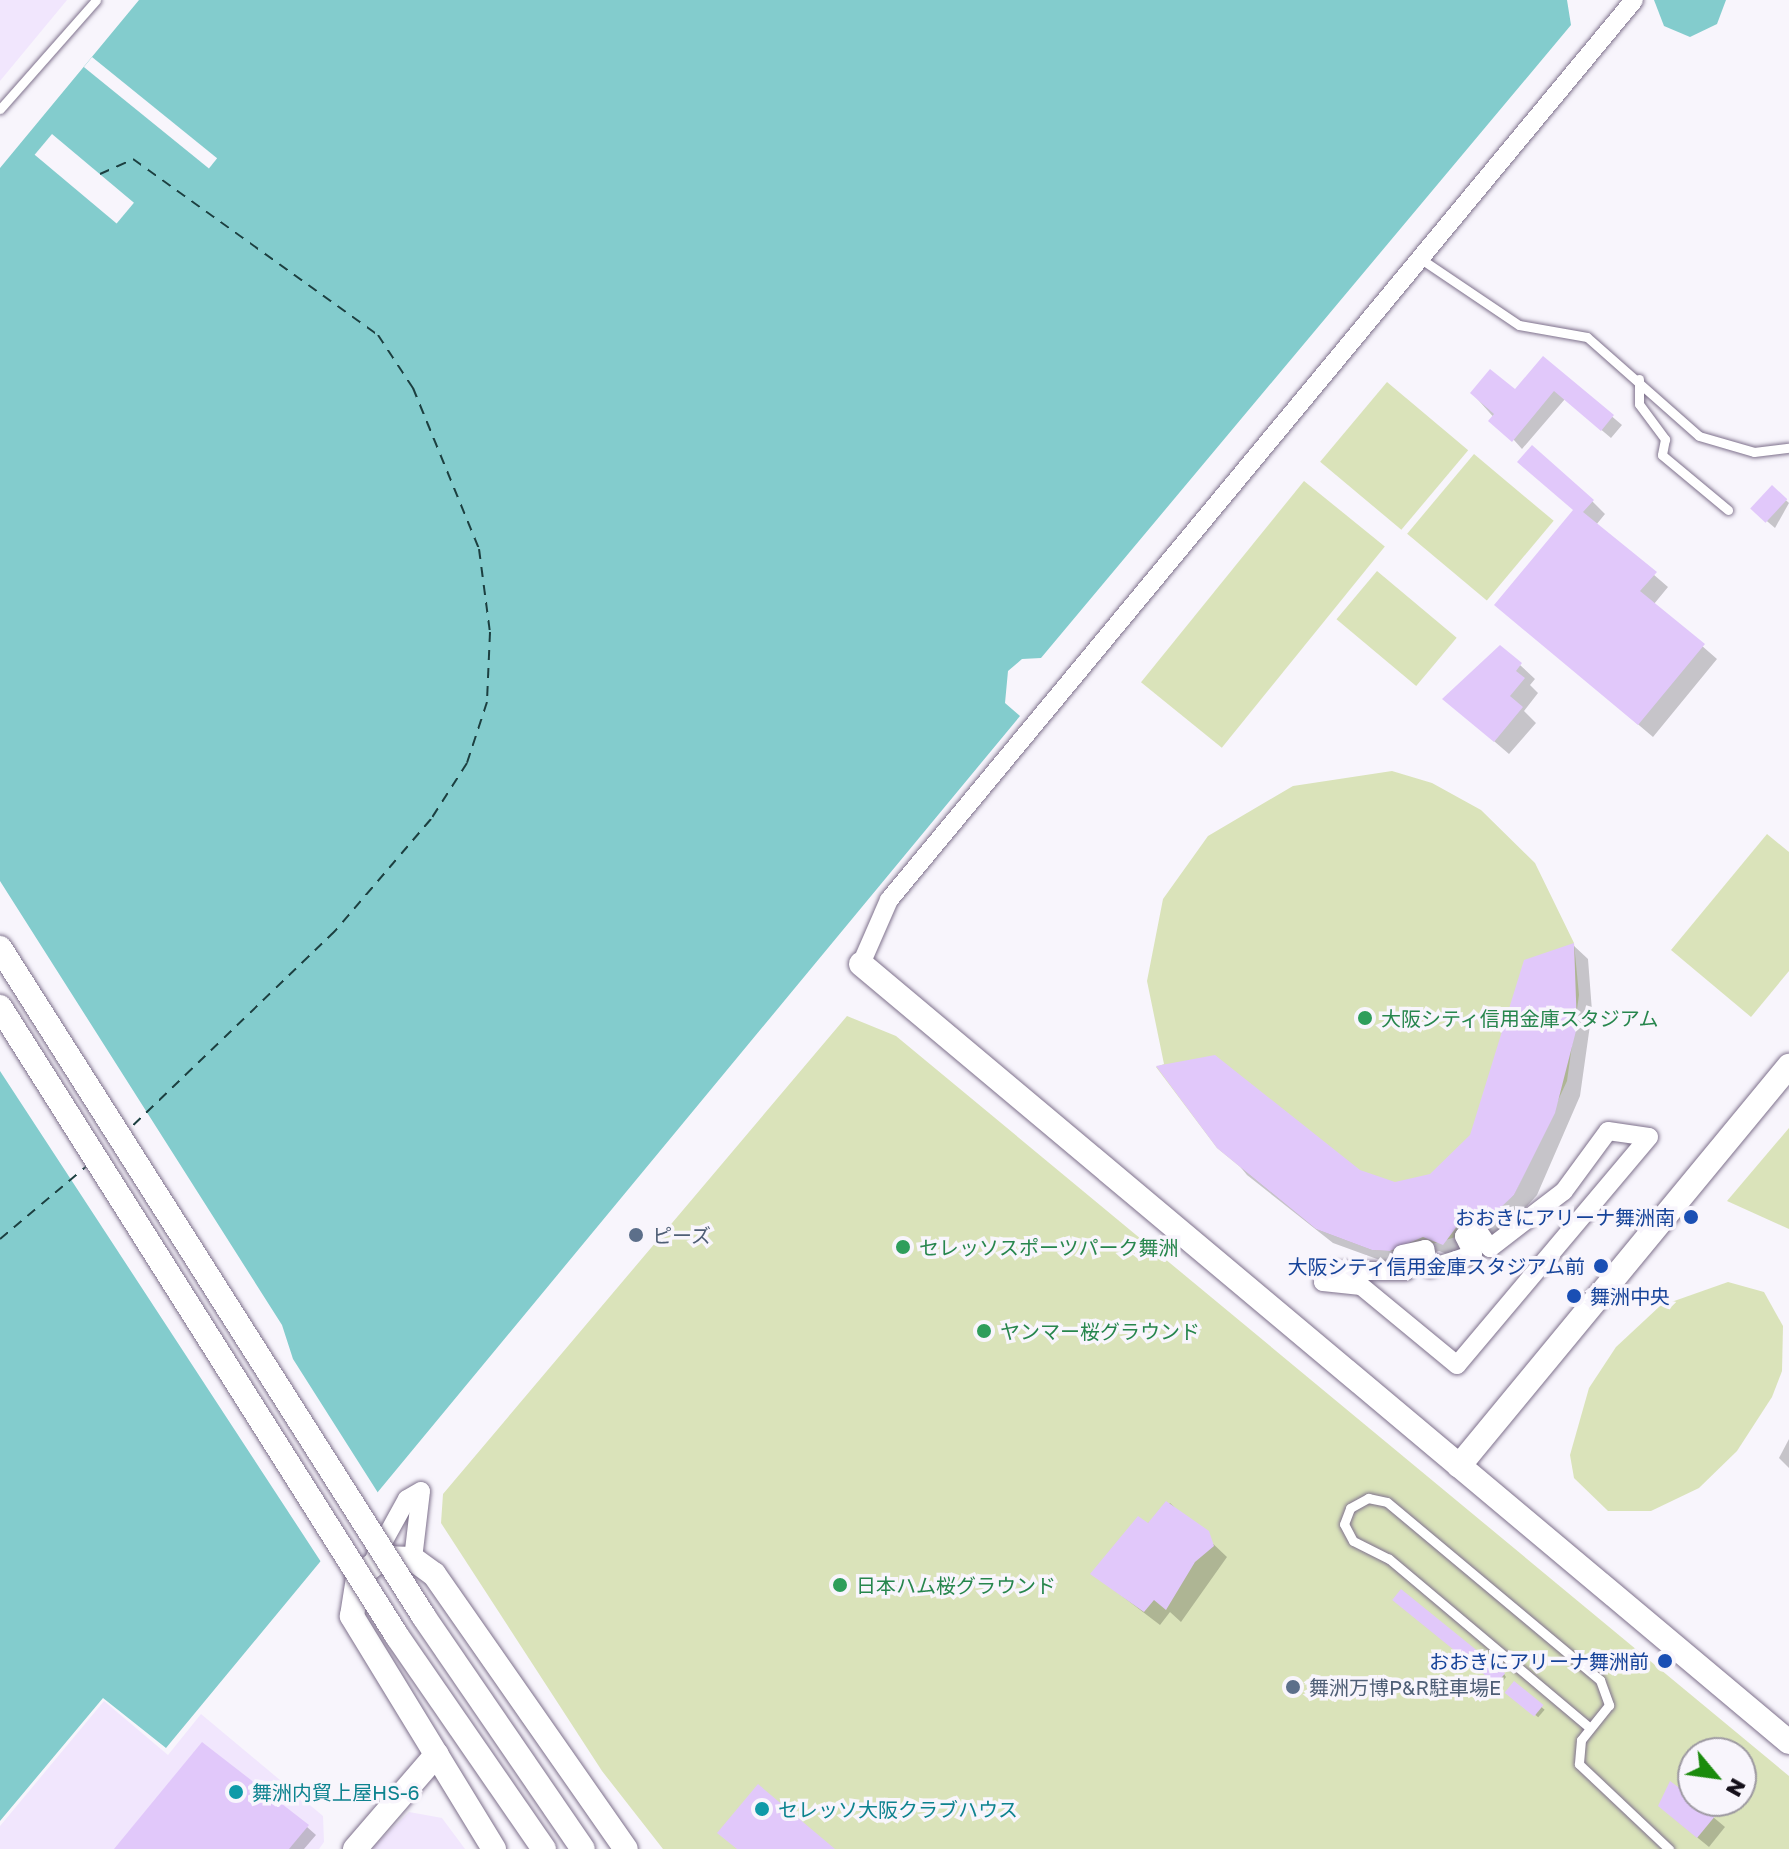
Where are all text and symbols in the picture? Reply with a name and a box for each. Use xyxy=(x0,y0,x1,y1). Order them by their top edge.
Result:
place label: 大阪シティ信用金庫スタジアム xyxy=(1381,1006,1661,1030)
marker: 大阪シティ信用金庫スタジアム xyxy=(1356,1009,1374,1027)
place label: おおきにアリーナ舞洲南 xyxy=(1455,1205,1675,1229)
marker: おおきにアリーナ舞洲南 xyxy=(1682,1208,1700,1226)
place label: ピーズ xyxy=(652,1223,712,1247)
marker: ピーズ xyxy=(627,1226,645,1244)
place label: セレッソスポーツパーク舞洲 xyxy=(919,1235,1179,1259)
marker: セレッソスポーツパーク舞洲 xyxy=(894,1238,912,1256)
place label: 大阪シティ信用金庫スタジアム前 xyxy=(1285,1254,1585,1278)
marker: 大阪シティ信用金庫スタジアム前 xyxy=(1592,1257,1610,1275)
place label: 舞洲中央 xyxy=(1590,1284,1670,1308)
marker: 舞洲中央 xyxy=(1565,1287,1583,1305)
place label: ヤンマー桜グラウンド xyxy=(1000,1319,1200,1343)
marker: ヤンマー桜グラウンド xyxy=(975,1322,993,1340)
place label: 日本ハム桜グラウンド xyxy=(856,1573,1056,1597)
marker: 日本ハム桜グラウンド xyxy=(831,1576,849,1594)
place label: おおきにアリーナ舞洲前 xyxy=(1429,1649,1649,1673)
marker: おおきにアリーナ舞洲前 xyxy=(1656,1652,1674,1670)
place label: 舞洲万博P&R駐車場E xyxy=(1309,1675,1501,1699)
marker: 舞洲万博P&R駐車場E xyxy=(1284,1678,1302,1696)
north arrow xyxy=(1677,1737,1757,1817)
text: N xyxy=(1721,1774,1753,1802)
place label: 舞洲内貿上屋HS-6 xyxy=(252,1780,420,1804)
marker: 舞洲内貿上屋HS-6 xyxy=(227,1783,245,1801)
place label: セレッソ大阪クラブハウス xyxy=(778,1797,1018,1821)
marker: セレッソ大阪クラブハウス xyxy=(753,1800,771,1818)

